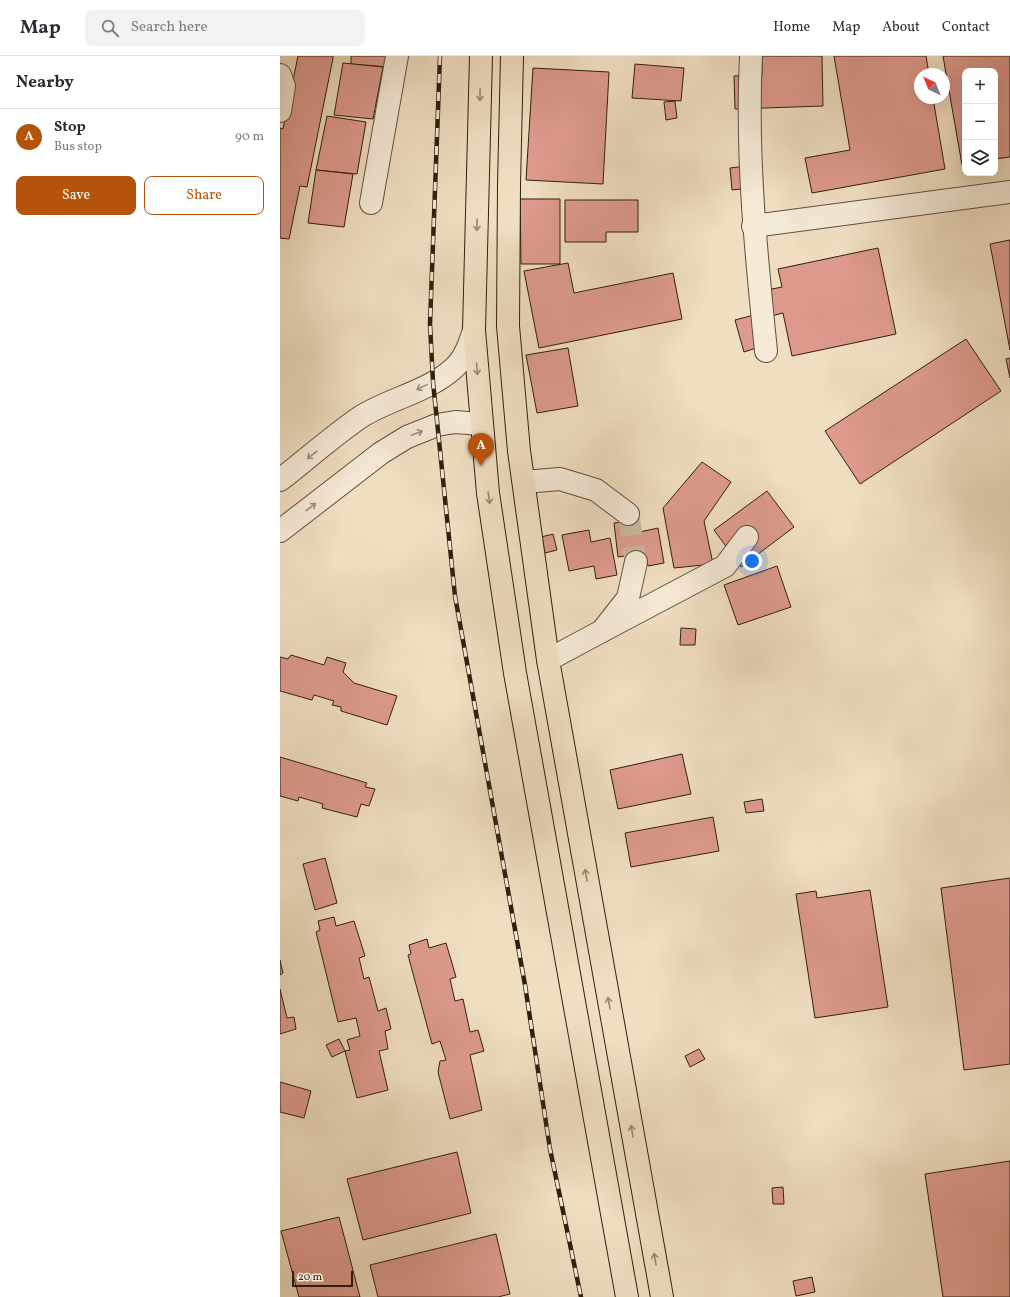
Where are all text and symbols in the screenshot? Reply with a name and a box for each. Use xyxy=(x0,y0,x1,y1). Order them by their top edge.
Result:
search box xyxy=(85,10,365,46)
text: Map xyxy=(20,15,61,41)
icon: search xyxy=(99,17,121,39)
text: Search here xyxy=(131,17,208,38)
text: Home xyxy=(773,18,810,37)
text: Map xyxy=(832,18,860,37)
text: About xyxy=(882,18,920,37)
text: Contact xyxy=(942,18,990,37)
north arrow xyxy=(914,68,950,104)
map controls xyxy=(962,68,998,176)
button: + xyxy=(962,68,998,104)
text: Nearby xyxy=(16,71,74,94)
one-way arrow xyxy=(477,88,484,101)
button: − xyxy=(962,104,998,140)
text: Stop xyxy=(54,117,86,138)
text: A xyxy=(24,128,34,146)
text: 90 m xyxy=(235,128,264,146)
text: Bus stop xyxy=(54,138,102,156)
button: layers xyxy=(962,140,998,176)
button: Save xyxy=(16,176,136,215)
button: Share xyxy=(144,176,264,215)
one-way arrow xyxy=(473,218,481,231)
one-way arrow xyxy=(474,362,481,375)
one-way arrow xyxy=(416,384,428,391)
one-way arrow xyxy=(411,429,423,437)
pin: A xyxy=(468,433,494,466)
one-way arrow xyxy=(307,451,318,460)
one-way arrow xyxy=(485,491,493,504)
one-way arrow xyxy=(305,503,316,511)
your location xyxy=(742,551,762,571)
one-way arrow xyxy=(582,869,590,882)
one-way arrow xyxy=(605,997,613,1010)
one-way arrow xyxy=(628,1125,636,1138)
one-way arrow xyxy=(651,1253,659,1266)
scale bar xyxy=(292,1269,353,1288)
text: 20 m xyxy=(298,1270,322,1285)

